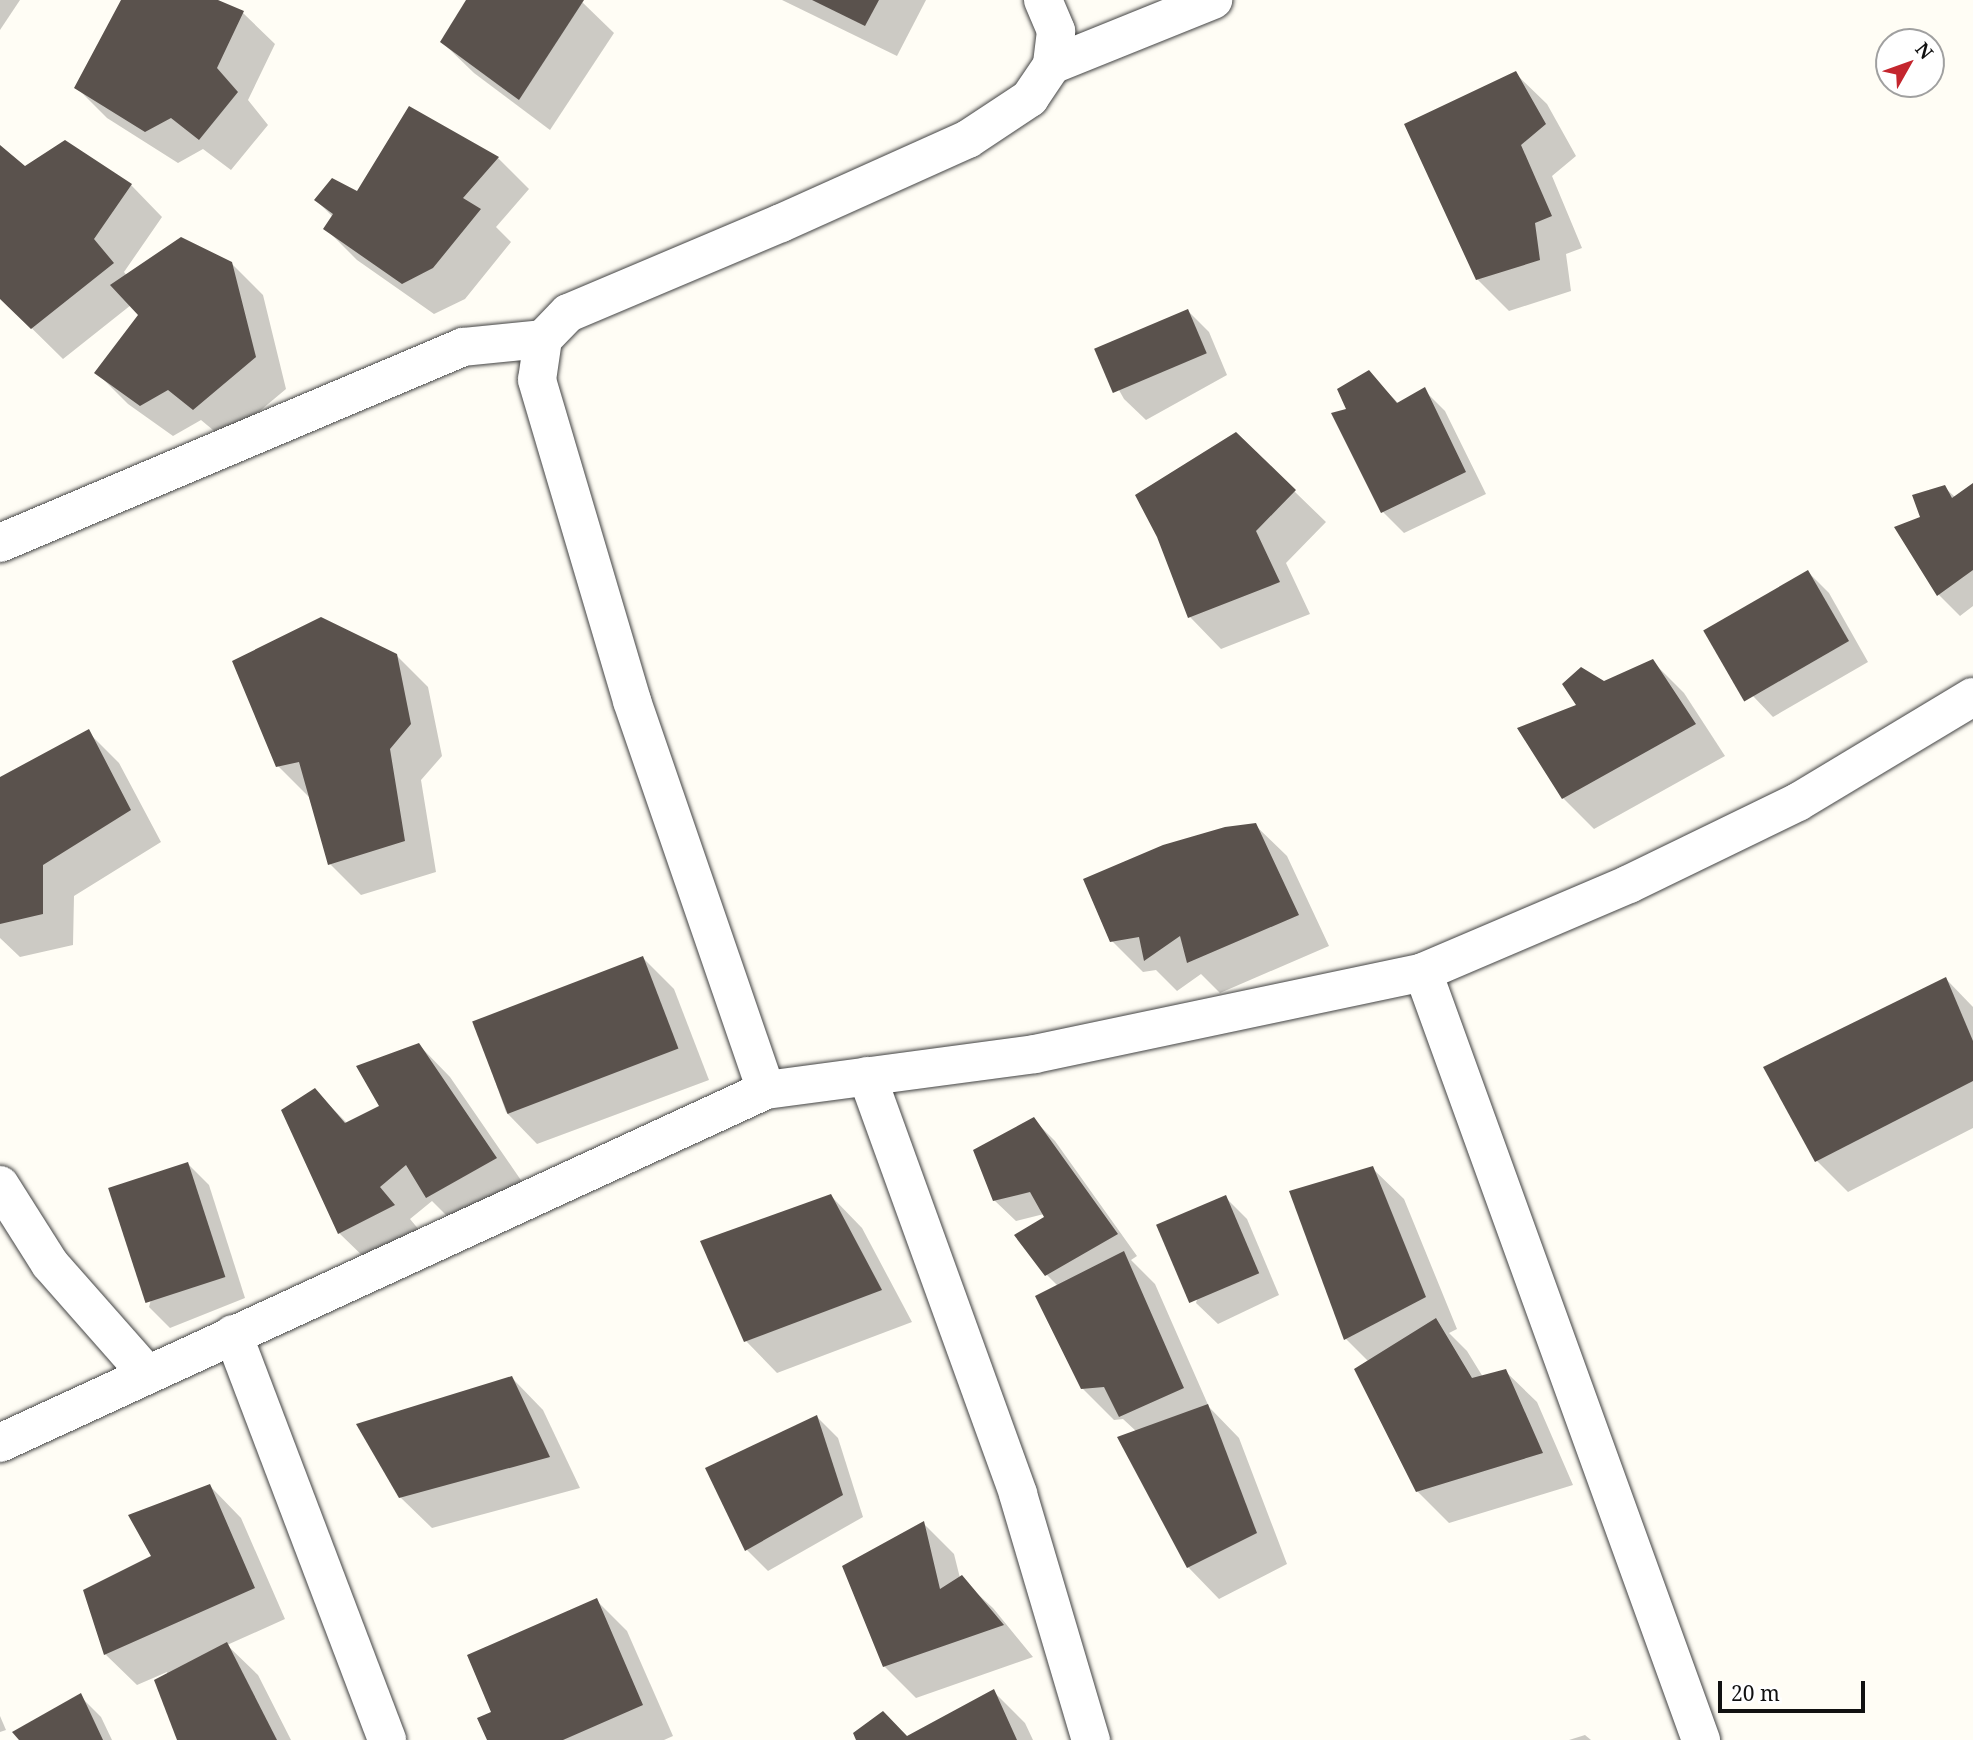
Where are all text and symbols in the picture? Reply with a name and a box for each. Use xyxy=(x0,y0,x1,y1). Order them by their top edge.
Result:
north arrow xyxy=(1875,28,1945,98)
text: N xyxy=(1910,37,1939,65)
scale bar xyxy=(1721,1666,1868,1710)
text: 20 m xyxy=(1731,1679,1780,1707)

